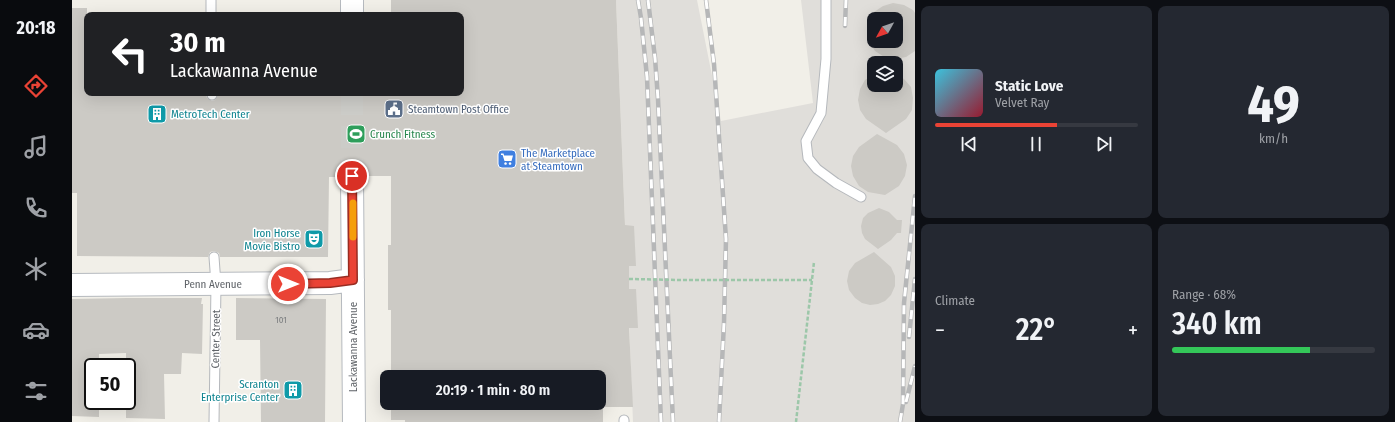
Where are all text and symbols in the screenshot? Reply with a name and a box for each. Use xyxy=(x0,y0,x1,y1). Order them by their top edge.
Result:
north arrow xyxy=(867,12,903,48)
map controls xyxy=(867,12,903,92)
text: 20:18 xyxy=(17,17,55,39)
text: 30 m xyxy=(170,26,226,59)
icon: left xyxy=(104,28,156,80)
button: layers xyxy=(867,56,903,92)
text: Lackawanna Avenue xyxy=(170,60,318,82)
icon: directions xyxy=(22,72,50,100)
text: 49 xyxy=(1247,73,1300,136)
text: Static Love xyxy=(995,77,1063,95)
text: Velvet Ray xyxy=(995,95,1049,110)
public building icon: Steamtown Post Office xyxy=(383,98,405,120)
building icon: MetroTech Center xyxy=(146,103,168,125)
place label: Steamtown Post Office xyxy=(408,103,509,116)
place label: MetroTech Center xyxy=(171,108,250,121)
sports icon: Crunch Fitness xyxy=(345,123,367,145)
place label: Crunch Fitness xyxy=(370,128,436,141)
text: km/h xyxy=(1259,131,1288,146)
icon: music xyxy=(22,133,50,161)
icon: previous xyxy=(958,133,980,155)
icon: pause xyxy=(1025,133,1047,155)
icon: next xyxy=(1093,133,1115,155)
place label: The Marketplace at Steamtown xyxy=(521,147,595,173)
supermarket icon: The Marketplace at Steamtown xyxy=(496,148,518,170)
pin xyxy=(335,159,369,193)
icon: arrive xyxy=(341,165,363,187)
icon: phone xyxy=(22,194,50,222)
place label: Iron Horse Movie Bistro xyxy=(244,227,300,253)
theatre icon: Iron Horse Movie Bistro xyxy=(303,228,325,250)
icon: climate xyxy=(22,255,50,283)
position arrow xyxy=(267,263,309,305)
street label: Penn Avenue xyxy=(184,278,242,291)
text: Range · 68% xyxy=(1172,287,1236,302)
text: Climate xyxy=(935,293,975,308)
street label: Lackawanna Avenue xyxy=(347,302,360,392)
text: 340 km xyxy=(1172,306,1262,342)
street label: Center Street xyxy=(209,309,223,369)
text: 22° xyxy=(1016,312,1057,348)
house number: 101 xyxy=(275,315,287,325)
icon: car xyxy=(22,316,50,344)
text: − xyxy=(935,317,945,344)
text: + xyxy=(1128,317,1138,344)
speed limit sign: 50 xyxy=(84,358,136,410)
icon: filters xyxy=(22,377,50,405)
place label: Scranton Enterprise Center xyxy=(201,378,279,404)
building icon: Scranton Enterprise Center xyxy=(282,379,304,401)
text: 20:19 · 1 min · 80 m xyxy=(436,381,550,399)

